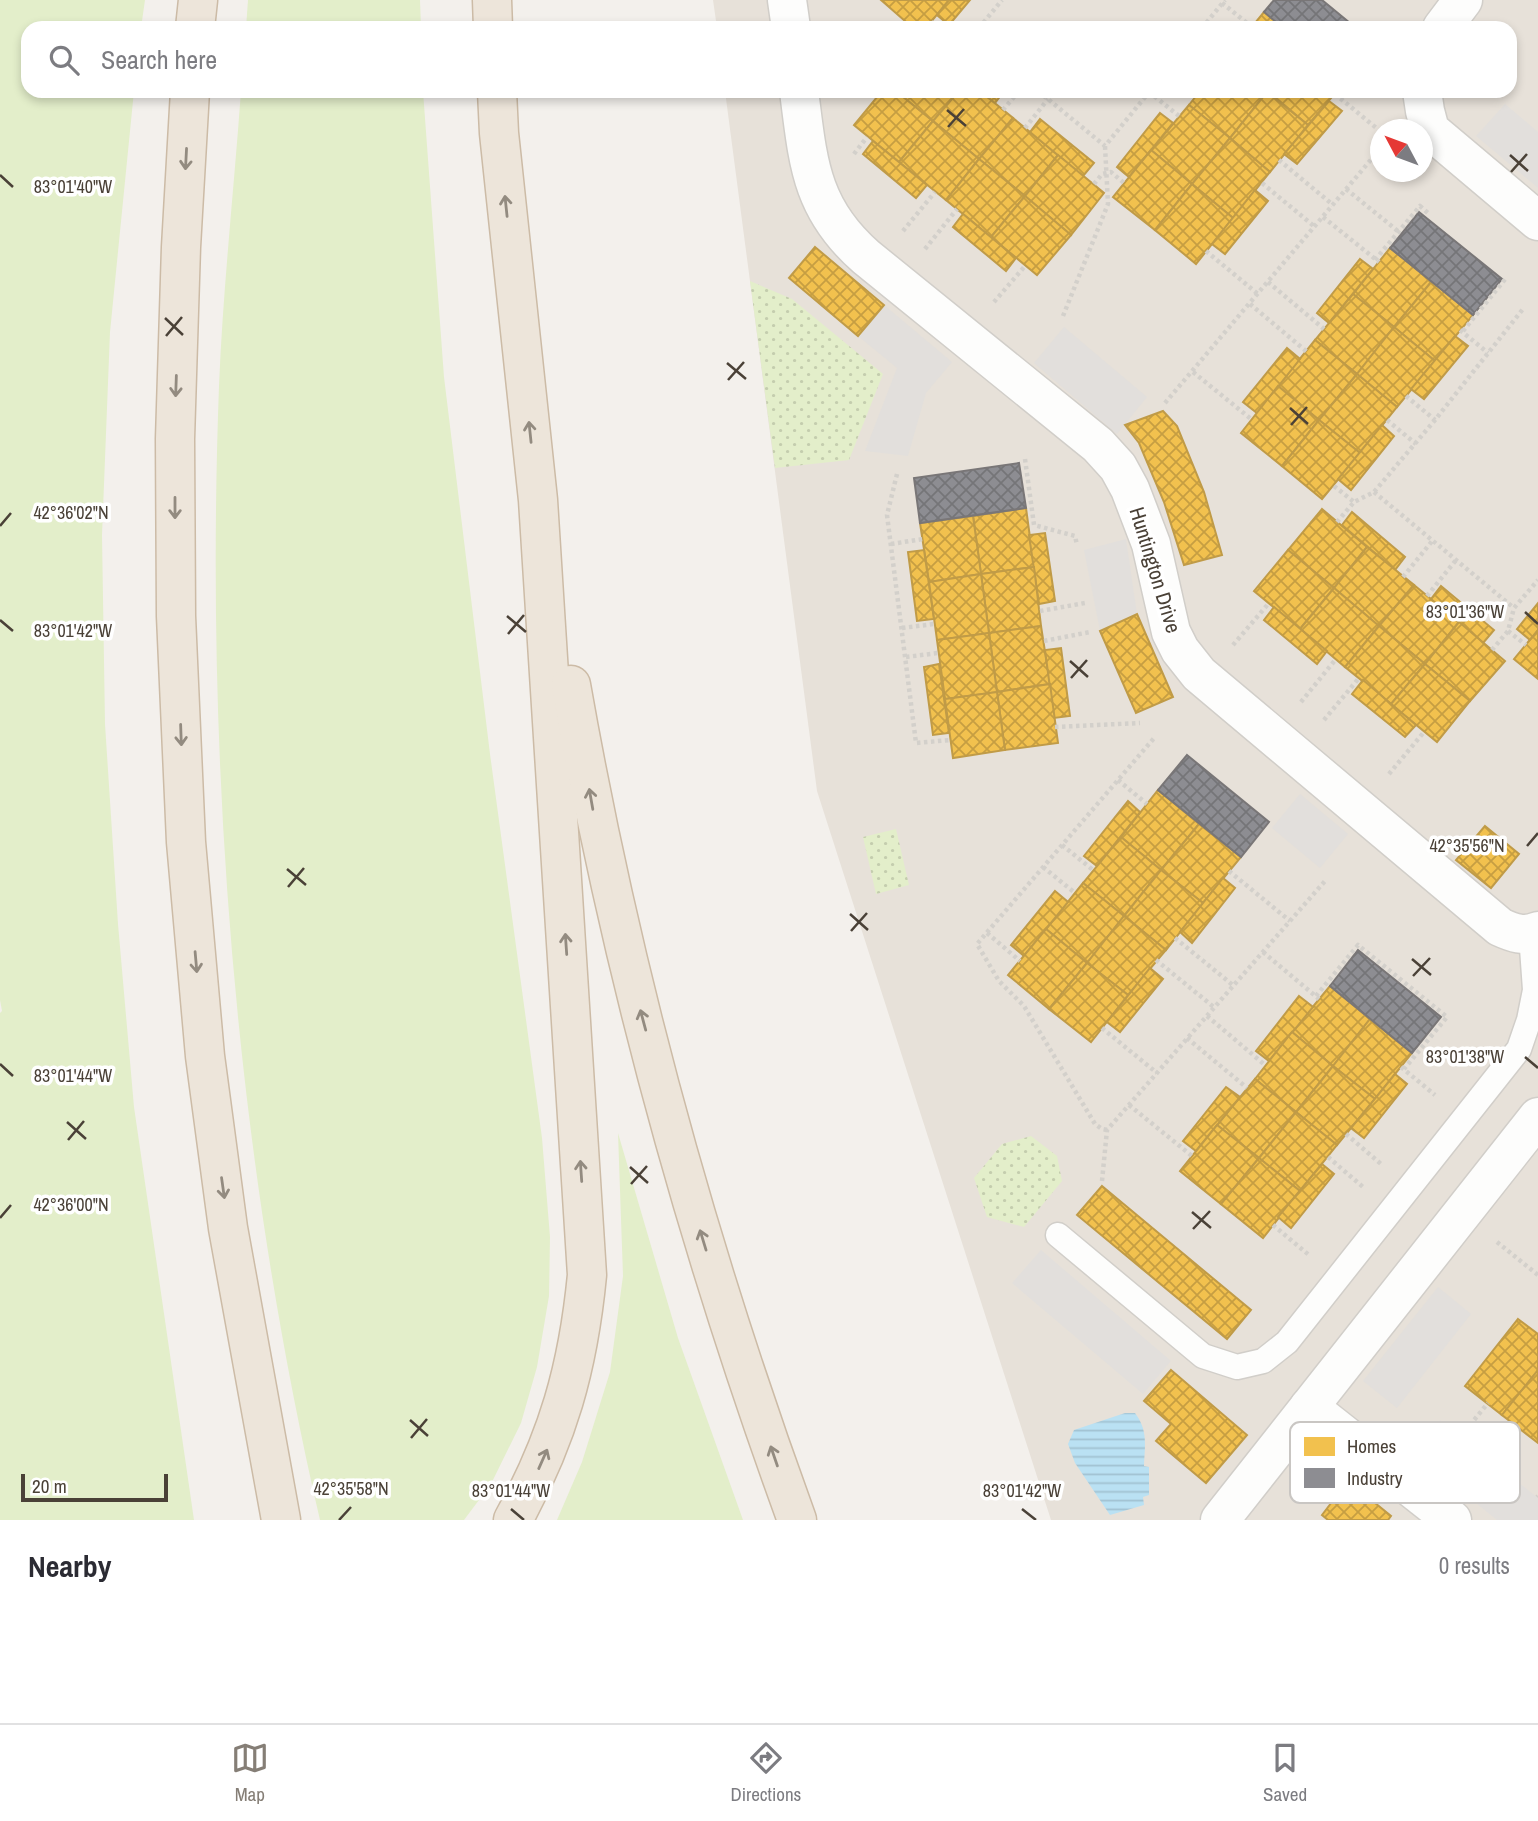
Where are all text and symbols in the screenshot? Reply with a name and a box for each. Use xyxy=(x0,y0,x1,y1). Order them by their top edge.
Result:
search box xyxy=(21,21,1517,98)
icon: search xyxy=(45,41,83,79)
text: Search here xyxy=(101,42,217,77)
north arrow xyxy=(1370,119,1433,182)
one-way arrow xyxy=(179,147,192,170)
text: 83°01'40"W xyxy=(34,174,112,199)
one-way arrow xyxy=(500,195,513,218)
one-way arrow xyxy=(170,375,183,398)
one-way arrow xyxy=(524,421,537,444)
one-way arrow xyxy=(168,496,182,519)
text: 42°36'02"N xyxy=(33,500,109,525)
street label: Huntington Drive xyxy=(1123,503,1188,636)
text: 83°01'36"W xyxy=(1426,599,1504,624)
text: 83°01'42"W xyxy=(34,618,112,643)
one-way arrow xyxy=(175,723,188,746)
one-way arrow xyxy=(584,788,597,811)
text: 42°35'56"N xyxy=(1429,833,1505,858)
one-way arrow xyxy=(560,932,573,955)
one-way arrow xyxy=(190,950,203,973)
one-way arrow xyxy=(635,1009,648,1031)
text: 83°01'38"W xyxy=(1426,1044,1504,1069)
text: 83°01'44"W xyxy=(34,1063,112,1088)
one-way arrow xyxy=(574,1160,587,1182)
one-way arrow xyxy=(216,1176,229,1199)
text: 42°36'00"N xyxy=(33,1192,109,1217)
one-way arrow xyxy=(696,1229,708,1251)
legend xyxy=(1290,1422,1520,1503)
text: Homes xyxy=(1347,1433,1397,1459)
one-way arrow xyxy=(767,1445,779,1467)
one-way arrow xyxy=(537,1449,550,1470)
text: Industry xyxy=(1347,1465,1403,1491)
scale bar xyxy=(21,1471,168,1503)
text: 20 m xyxy=(32,1473,67,1499)
text: 42°35'58"N xyxy=(313,1476,389,1501)
text: 83°01'44"W xyxy=(472,1478,550,1503)
text: 83°01'42"W xyxy=(983,1478,1061,1503)
text: Nearby xyxy=(28,1546,111,1586)
text: 0 results xyxy=(1439,1550,1510,1581)
tab: Map xyxy=(231,1739,269,1807)
tab: Directions xyxy=(730,1739,801,1807)
tab: Saved xyxy=(1263,1739,1307,1807)

